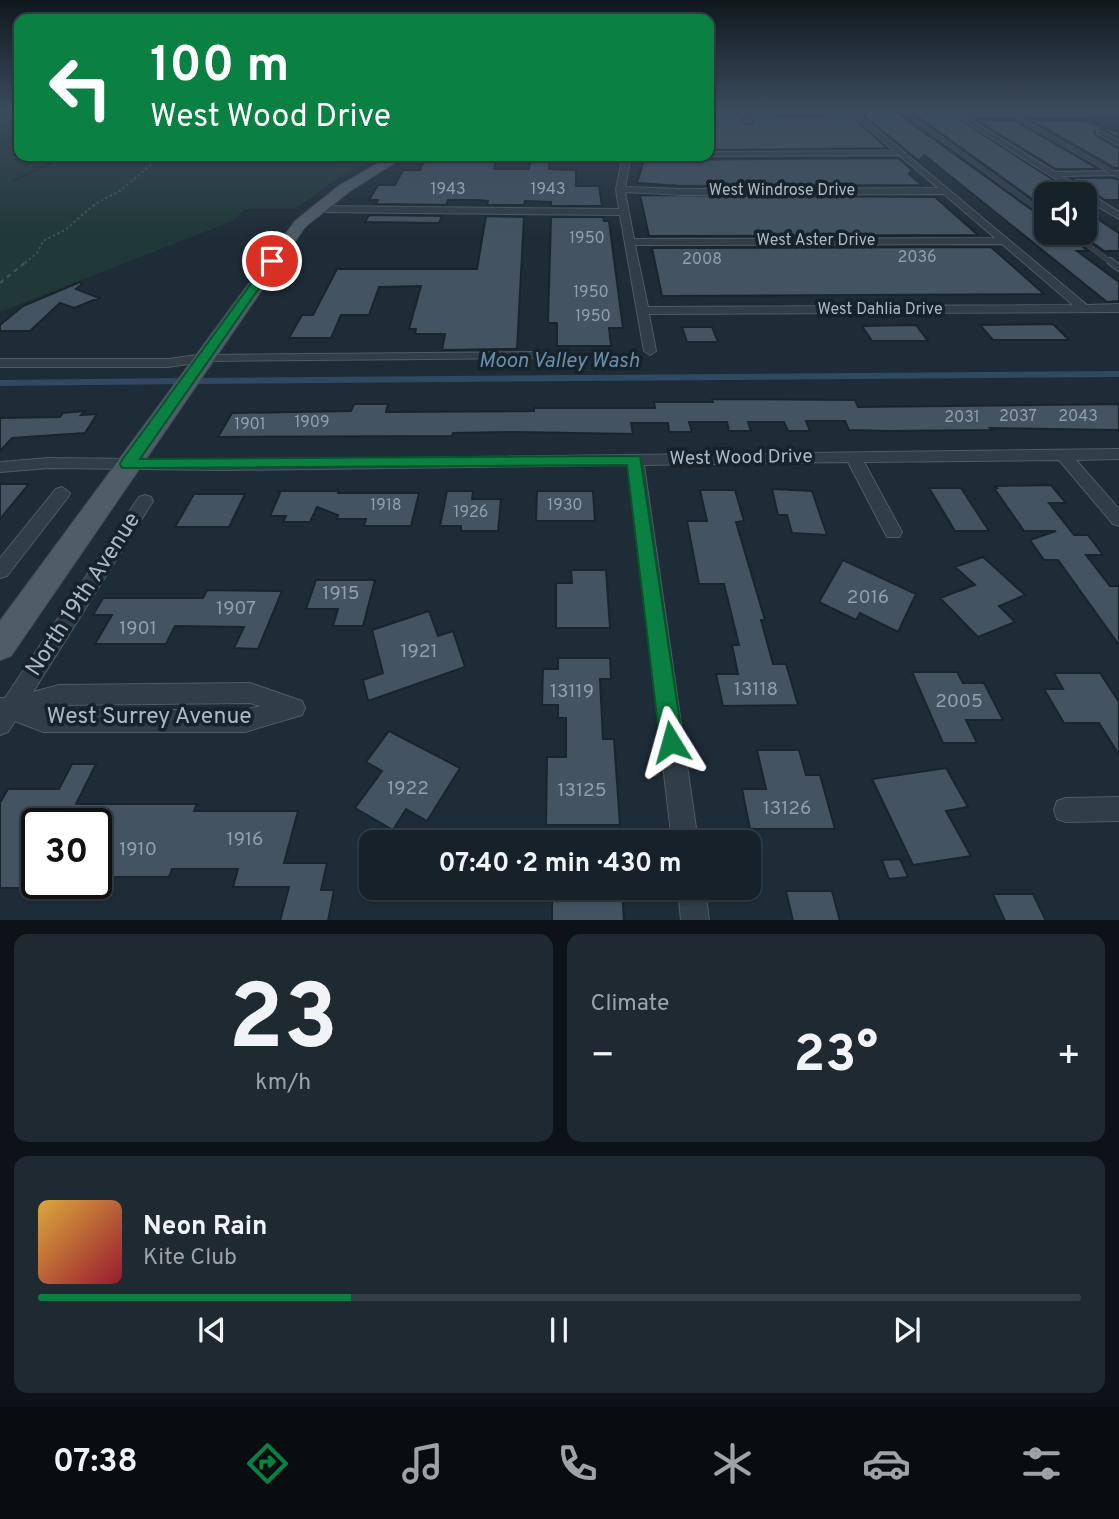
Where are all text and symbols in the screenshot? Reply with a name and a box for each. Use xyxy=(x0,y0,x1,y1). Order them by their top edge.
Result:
text: 100 m xyxy=(150,37,289,99)
icon: left xyxy=(35,42,126,133)
text: West Wood Drive xyxy=(150,98,391,138)
house number: 1943 xyxy=(430,180,466,200)
house number: 1943 xyxy=(530,180,566,200)
street label: West Windrose Drive xyxy=(709,181,855,201)
map controls xyxy=(1034,182,1097,245)
button: sound xyxy=(1034,182,1097,245)
house number: 1950 xyxy=(569,229,605,249)
pin xyxy=(242,231,302,291)
street label: West Aster Drive xyxy=(757,231,875,251)
icon: arrive xyxy=(253,242,291,280)
house number: 2036 xyxy=(897,248,937,268)
house number: 2008 xyxy=(682,250,722,270)
house number: 1950 xyxy=(573,283,609,303)
street label: West Dahlia Drive xyxy=(817,300,943,320)
house number: 1950 xyxy=(575,307,611,327)
water label: Moon Valley Wash xyxy=(479,348,640,375)
house number: 2037 xyxy=(999,407,1037,427)
house number: 2043 xyxy=(1058,407,1098,427)
house number: 2031 xyxy=(944,408,980,428)
house number: 1909 xyxy=(294,413,330,433)
house number: 1901 xyxy=(234,415,266,435)
street label: West Wood Drive xyxy=(669,445,813,471)
house number: 1918 xyxy=(370,496,402,516)
house number: 1930 xyxy=(547,496,583,516)
house number: 1926 xyxy=(454,503,488,523)
street label: North 19th Avenue xyxy=(20,508,148,682)
house number: 1915 xyxy=(322,582,360,606)
house number: 2016 xyxy=(847,586,889,610)
house number: 1907 xyxy=(216,597,256,621)
house number: 1901 xyxy=(119,617,157,641)
house number: 1921 xyxy=(400,640,438,664)
house number: 13118 xyxy=(734,678,778,702)
house number: 13119 xyxy=(550,680,594,704)
house number: 2005 xyxy=(935,690,983,714)
street label: West Surrey Avenue xyxy=(46,703,252,732)
position arrow xyxy=(634,705,708,779)
house number: 1922 xyxy=(387,777,429,801)
house number: 13125 xyxy=(557,779,607,803)
house number: 13126 xyxy=(763,797,811,821)
speed limit sign: 30 xyxy=(21,808,112,899)
house number: 1916 xyxy=(227,828,263,852)
house number: 1910 xyxy=(119,838,157,862)
text: 07:40 · 2 min · 430 m xyxy=(439,848,681,881)
text: 23 xyxy=(228,966,338,1081)
text: Climate xyxy=(591,990,669,1019)
text: 23° xyxy=(793,1024,878,1090)
text: − xyxy=(591,1033,615,1082)
text: + xyxy=(1056,1033,1081,1082)
text: km/h xyxy=(255,1069,311,1098)
text: Neon Rain xyxy=(143,1211,268,1244)
text: Kite Club xyxy=(143,1244,237,1273)
icon: previous xyxy=(193,1311,231,1349)
icon: pause xyxy=(540,1311,578,1349)
icon: next xyxy=(888,1311,926,1349)
icon: directions xyxy=(243,1439,292,1488)
icon: music xyxy=(398,1439,447,1488)
icon: phone xyxy=(553,1439,602,1488)
icon: climate xyxy=(708,1439,757,1488)
icon: car xyxy=(862,1439,911,1488)
icon: filters xyxy=(1017,1439,1066,1488)
text: 07:38 xyxy=(53,1443,138,1483)

